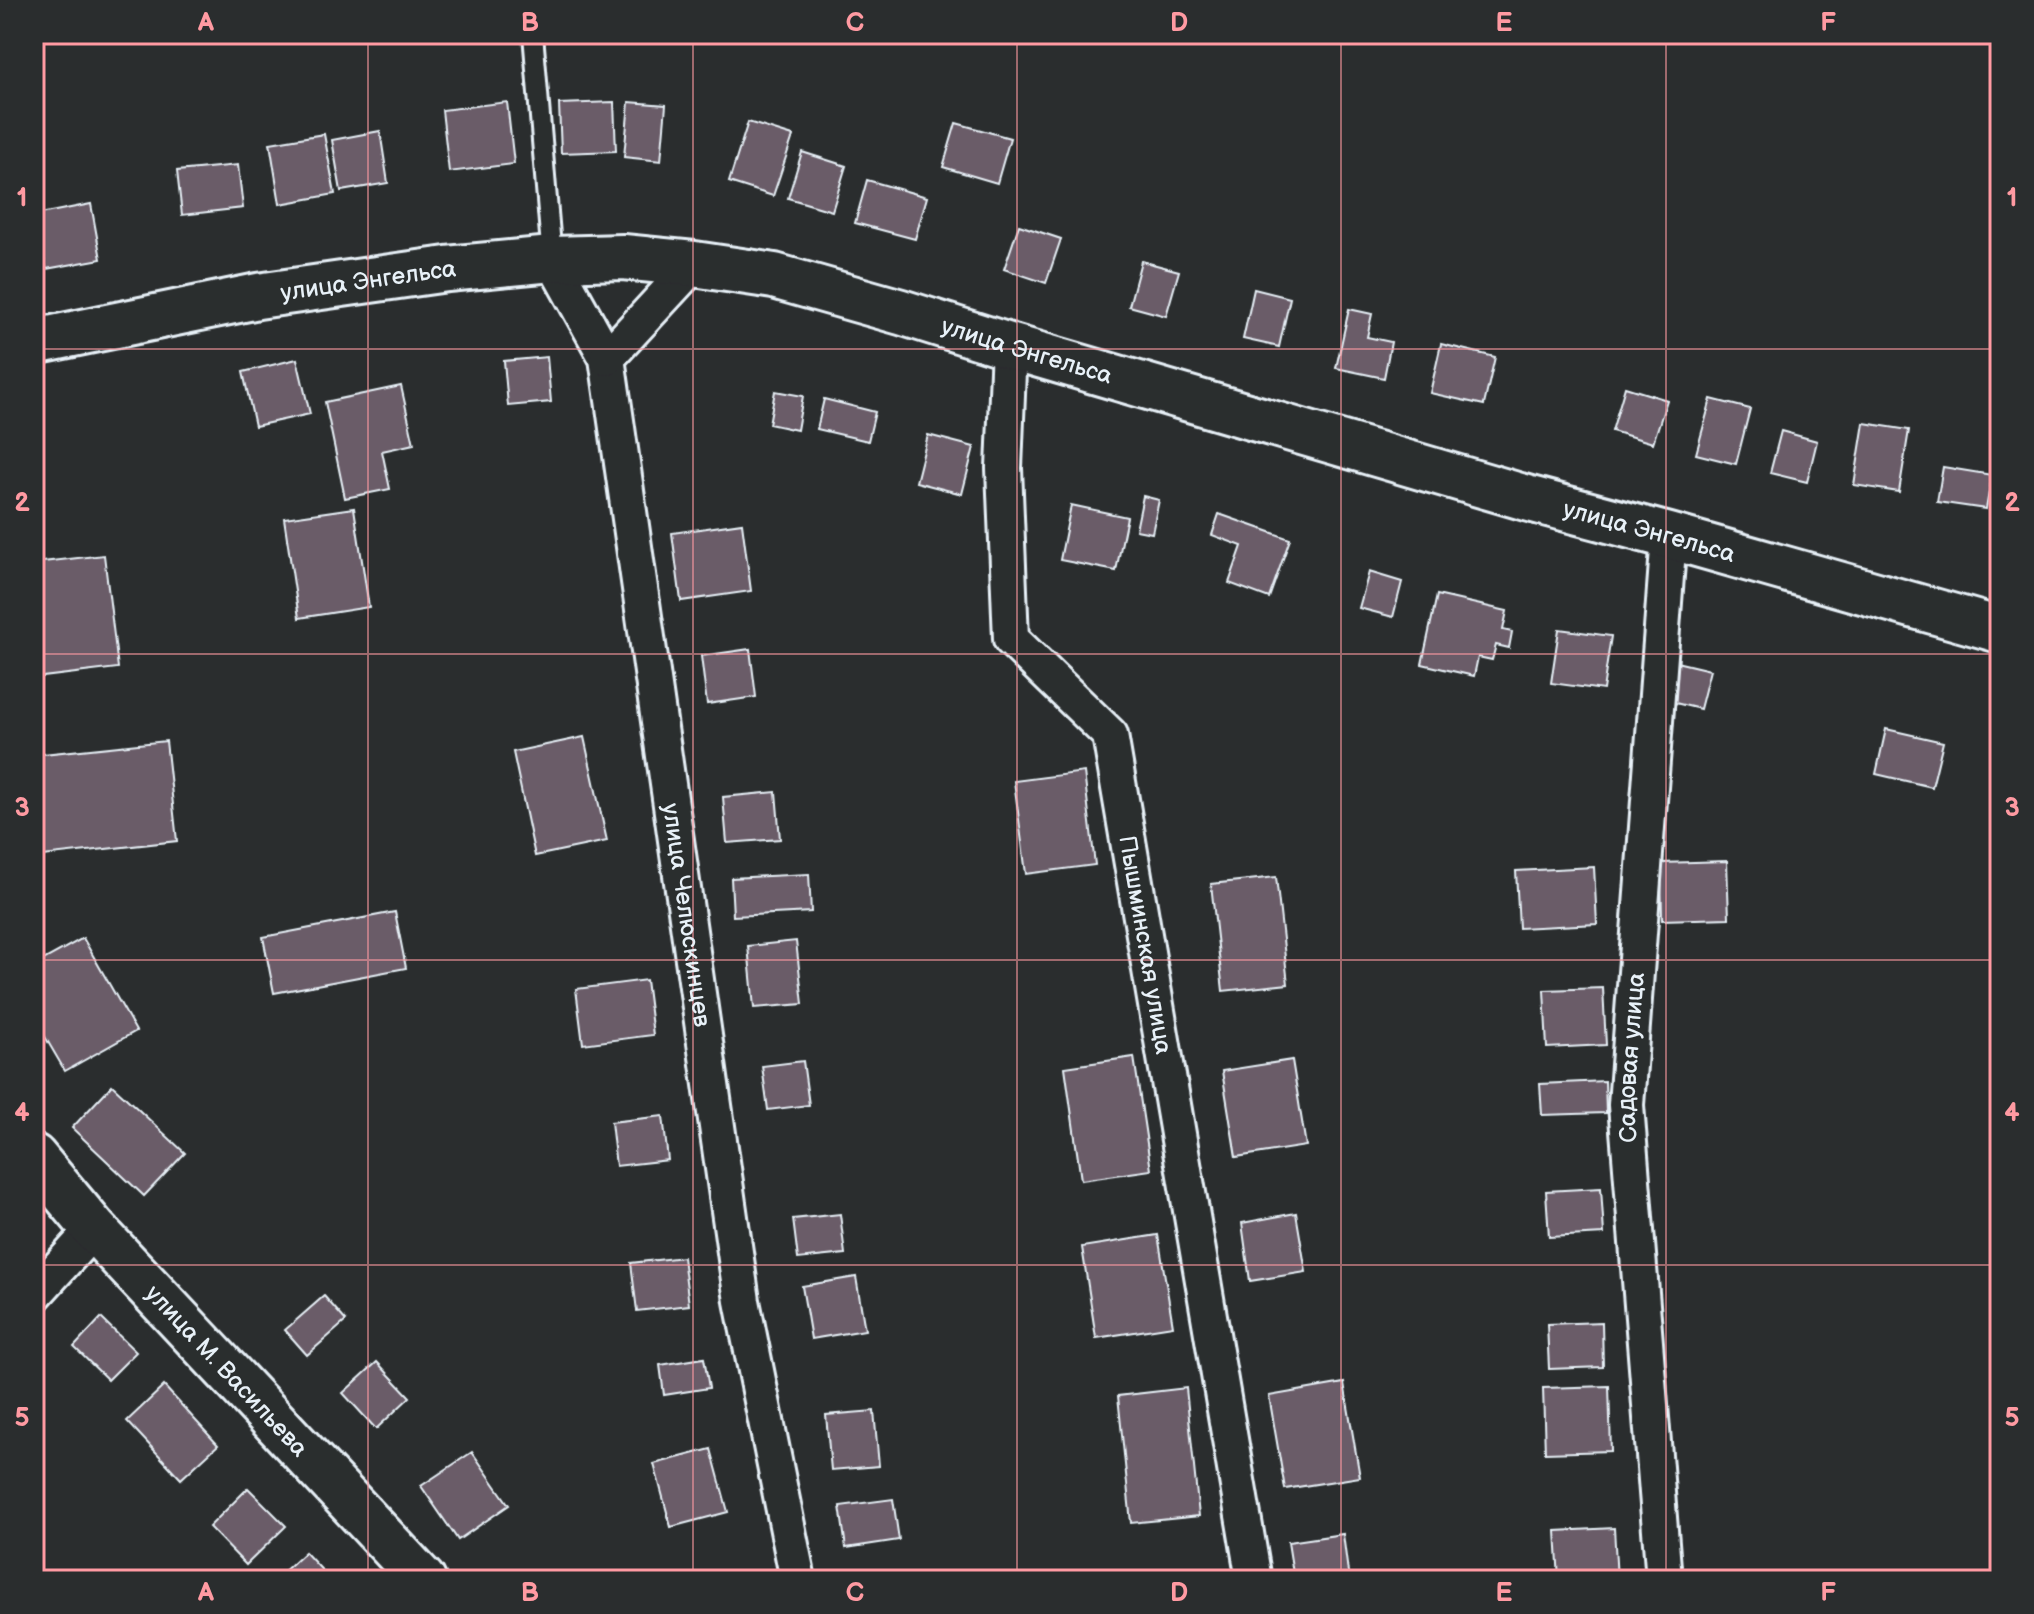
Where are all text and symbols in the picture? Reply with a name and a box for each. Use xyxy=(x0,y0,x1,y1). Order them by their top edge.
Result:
text: A xyxy=(197,8,214,39)
text: B xyxy=(521,8,539,39)
text: C xyxy=(846,8,864,39)
text: D xyxy=(1170,8,1188,39)
text: E xyxy=(1496,8,1513,39)
text: F xyxy=(1820,8,1836,39)
text: 1 xyxy=(17,183,27,214)
text: 1 xyxy=(2007,183,2017,214)
street label: улица Энгельса xyxy=(279,254,457,308)
street label: улица Энгельса xyxy=(938,312,1116,391)
text: 2 xyxy=(14,488,30,519)
text: 2 xyxy=(2004,488,2020,519)
street label: улица Энгельса xyxy=(1560,494,1738,569)
text: 3 xyxy=(14,793,30,824)
text: 3 xyxy=(2004,793,2020,824)
street label: улица Челюскинцев xyxy=(656,801,717,1029)
street label: Пышминская улица xyxy=(1112,833,1178,1056)
street label: Садовая улица xyxy=(1611,972,1651,1144)
text: 4 xyxy=(14,1098,30,1129)
text: 4 xyxy=(2004,1098,2020,1129)
street label: улица М. Васильева xyxy=(139,1279,314,1463)
text: 5 xyxy=(14,1403,30,1434)
text: 5 xyxy=(2004,1403,2020,1434)
text: A xyxy=(197,1578,214,1609)
text: B xyxy=(521,1578,539,1609)
text: C xyxy=(846,1578,864,1609)
text: D xyxy=(1170,1578,1188,1609)
text: E xyxy=(1496,1578,1513,1609)
text: F xyxy=(1820,1578,1836,1609)

